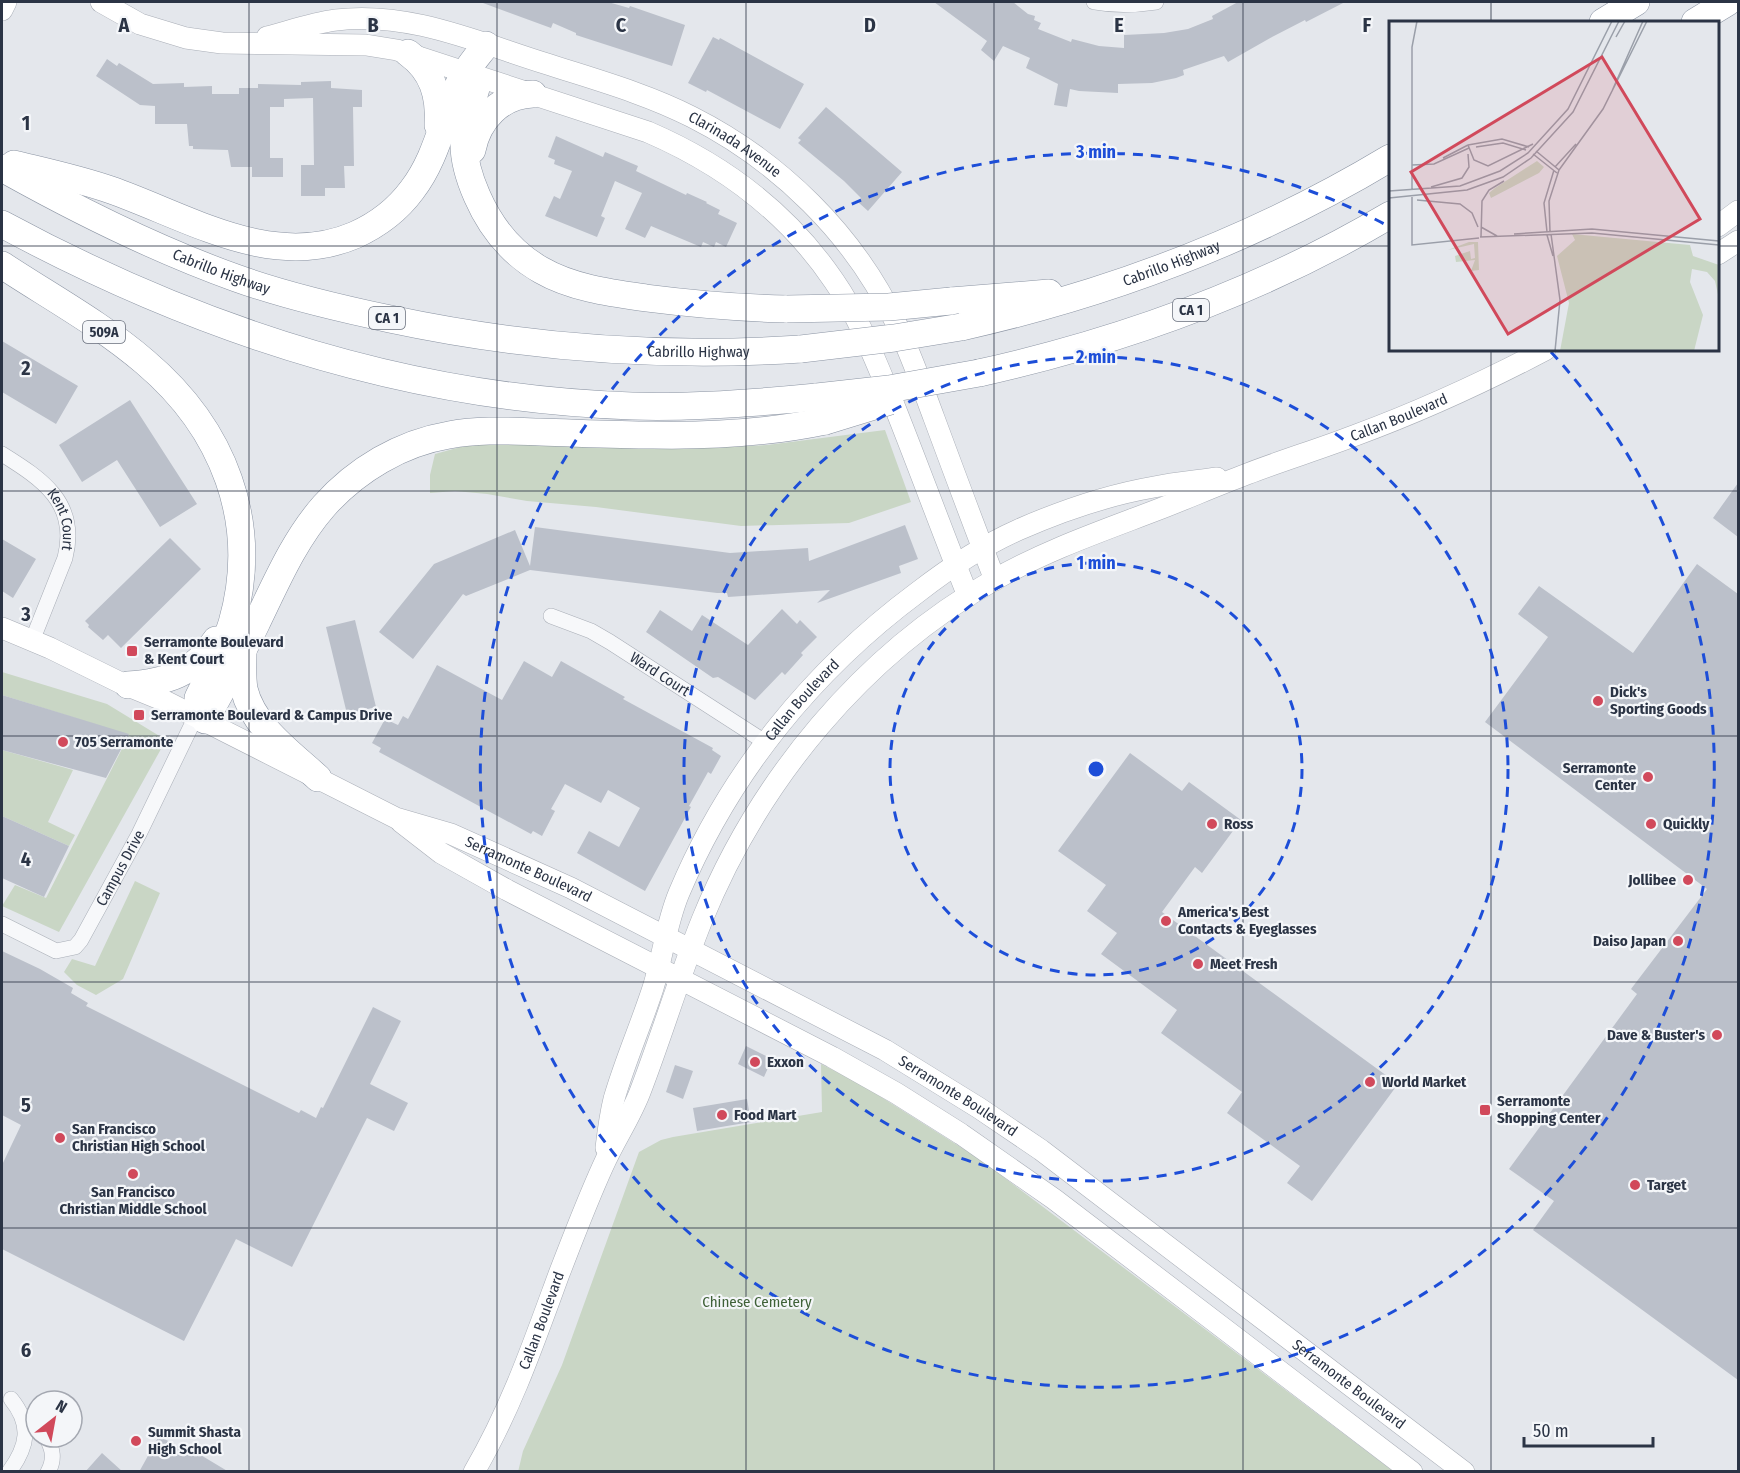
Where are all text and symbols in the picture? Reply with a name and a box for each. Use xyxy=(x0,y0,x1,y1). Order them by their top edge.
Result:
text: A xyxy=(118,13,131,37)
text: B xyxy=(367,13,379,37)
text: C xyxy=(616,13,627,37)
text: D xyxy=(864,13,876,37)
text: E xyxy=(1114,13,1124,37)
text: F xyxy=(1363,13,1372,37)
inset map xyxy=(1389,21,1719,351)
street label: Clarinada Avenue xyxy=(686,108,785,181)
text: 1 xyxy=(22,111,30,135)
text: 3 min xyxy=(1075,141,1116,163)
street label: Cabrillo Highway xyxy=(1120,236,1223,290)
street label: Cabrillo Highway xyxy=(170,245,273,298)
road number: CA 1 xyxy=(1173,299,1209,321)
road number: CA 1 xyxy=(369,307,405,329)
road number: 509A xyxy=(83,321,125,343)
street label: Cabrillo Highway xyxy=(647,342,750,361)
text: 2 min xyxy=(1075,346,1116,368)
text: 2 xyxy=(20,356,31,380)
street label: Callan Boulevard xyxy=(1348,390,1450,445)
street label: Kent Court xyxy=(43,485,77,552)
text: 1 min xyxy=(1076,552,1116,574)
text: 3 xyxy=(20,602,31,626)
place label: Serramonte Boulevard & Kent Court xyxy=(144,633,284,668)
marker: Serramonte Boulevard & Kent Court xyxy=(125,644,139,658)
street label: Ward Court xyxy=(626,648,693,700)
street label: Callan Boulevard xyxy=(761,655,843,745)
place label: Dick's Sporting Goods xyxy=(1610,683,1707,718)
marker: Dick's Sporting Goods xyxy=(1591,694,1605,708)
place label: Serramonte Boulevard & Campus Drive xyxy=(151,706,393,724)
marker: Serramonte Boulevard & Campus Drive xyxy=(132,708,146,722)
place label: 705 Serramonte xyxy=(75,733,174,751)
marker: 705 Serramonte xyxy=(56,735,70,749)
centre of rings xyxy=(1086,759,1106,779)
place label: Serramonte Center xyxy=(1563,759,1636,794)
marker: Serramonte Center xyxy=(1641,770,1655,784)
place label: Ross xyxy=(1224,815,1254,833)
place label: Quickly xyxy=(1663,815,1710,833)
marker: Ross xyxy=(1205,817,1219,831)
marker: Quickly xyxy=(1644,817,1658,831)
street label: Campus Drive xyxy=(92,827,148,909)
street label: Serramonte Boulevard xyxy=(462,833,595,906)
text: 4 xyxy=(21,847,31,871)
place label: Jollibee xyxy=(1627,871,1676,889)
marker: Jollibee xyxy=(1681,873,1695,887)
place label: America's Best Contacts & Eyeglasses xyxy=(1177,903,1317,938)
marker: America's Best Contacts & Eyeglasses xyxy=(1159,914,1173,928)
place label: Daiso Japan xyxy=(1593,932,1666,950)
marker: Daiso Japan xyxy=(1671,934,1685,948)
place label: Meet Fresh xyxy=(1210,955,1278,973)
marker: Meet Fresh xyxy=(1191,957,1205,971)
place label: Dave & Buster's xyxy=(1607,1026,1705,1044)
marker: Dave & Buster's xyxy=(1710,1028,1724,1042)
street label: Serramonte Boulevard xyxy=(895,1052,1021,1140)
place label: Exxon xyxy=(767,1053,804,1071)
marker: Exxon xyxy=(748,1055,762,1069)
place label: World Market xyxy=(1382,1073,1467,1091)
marker: World Market xyxy=(1363,1075,1377,1089)
place label: Serramonte Shopping Center xyxy=(1497,1092,1601,1127)
text: 5 xyxy=(21,1093,31,1117)
marker: Serramonte Shopping Center xyxy=(1478,1103,1492,1117)
place label: Food Mart xyxy=(734,1106,797,1124)
marker: Food Mart xyxy=(715,1108,729,1122)
place label: San Francisco Christian High School xyxy=(72,1120,206,1155)
marker: San Francisco Christian High School xyxy=(53,1131,67,1145)
marker: San Francisco Christian Middle School xyxy=(126,1167,140,1181)
place label: Target xyxy=(1647,1176,1687,1194)
marker: Target xyxy=(1628,1178,1642,1192)
place label: San Francisco Christian Middle School xyxy=(59,1183,207,1218)
street label: Callan Boulevard xyxy=(515,1269,568,1372)
park label: Chinese Cemetery xyxy=(702,1293,812,1311)
street label: Serramonte Boulevard xyxy=(1289,1336,1409,1433)
text: 6 xyxy=(21,1338,31,1362)
north arrow xyxy=(24,1389,84,1449)
text: N xyxy=(52,1396,70,1417)
scale bar xyxy=(1524,1410,1653,1448)
text: 50 m xyxy=(1533,1420,1569,1442)
place label: Summit Shasta High School xyxy=(148,1423,241,1458)
marker: Summit Shasta High School xyxy=(129,1434,143,1448)

